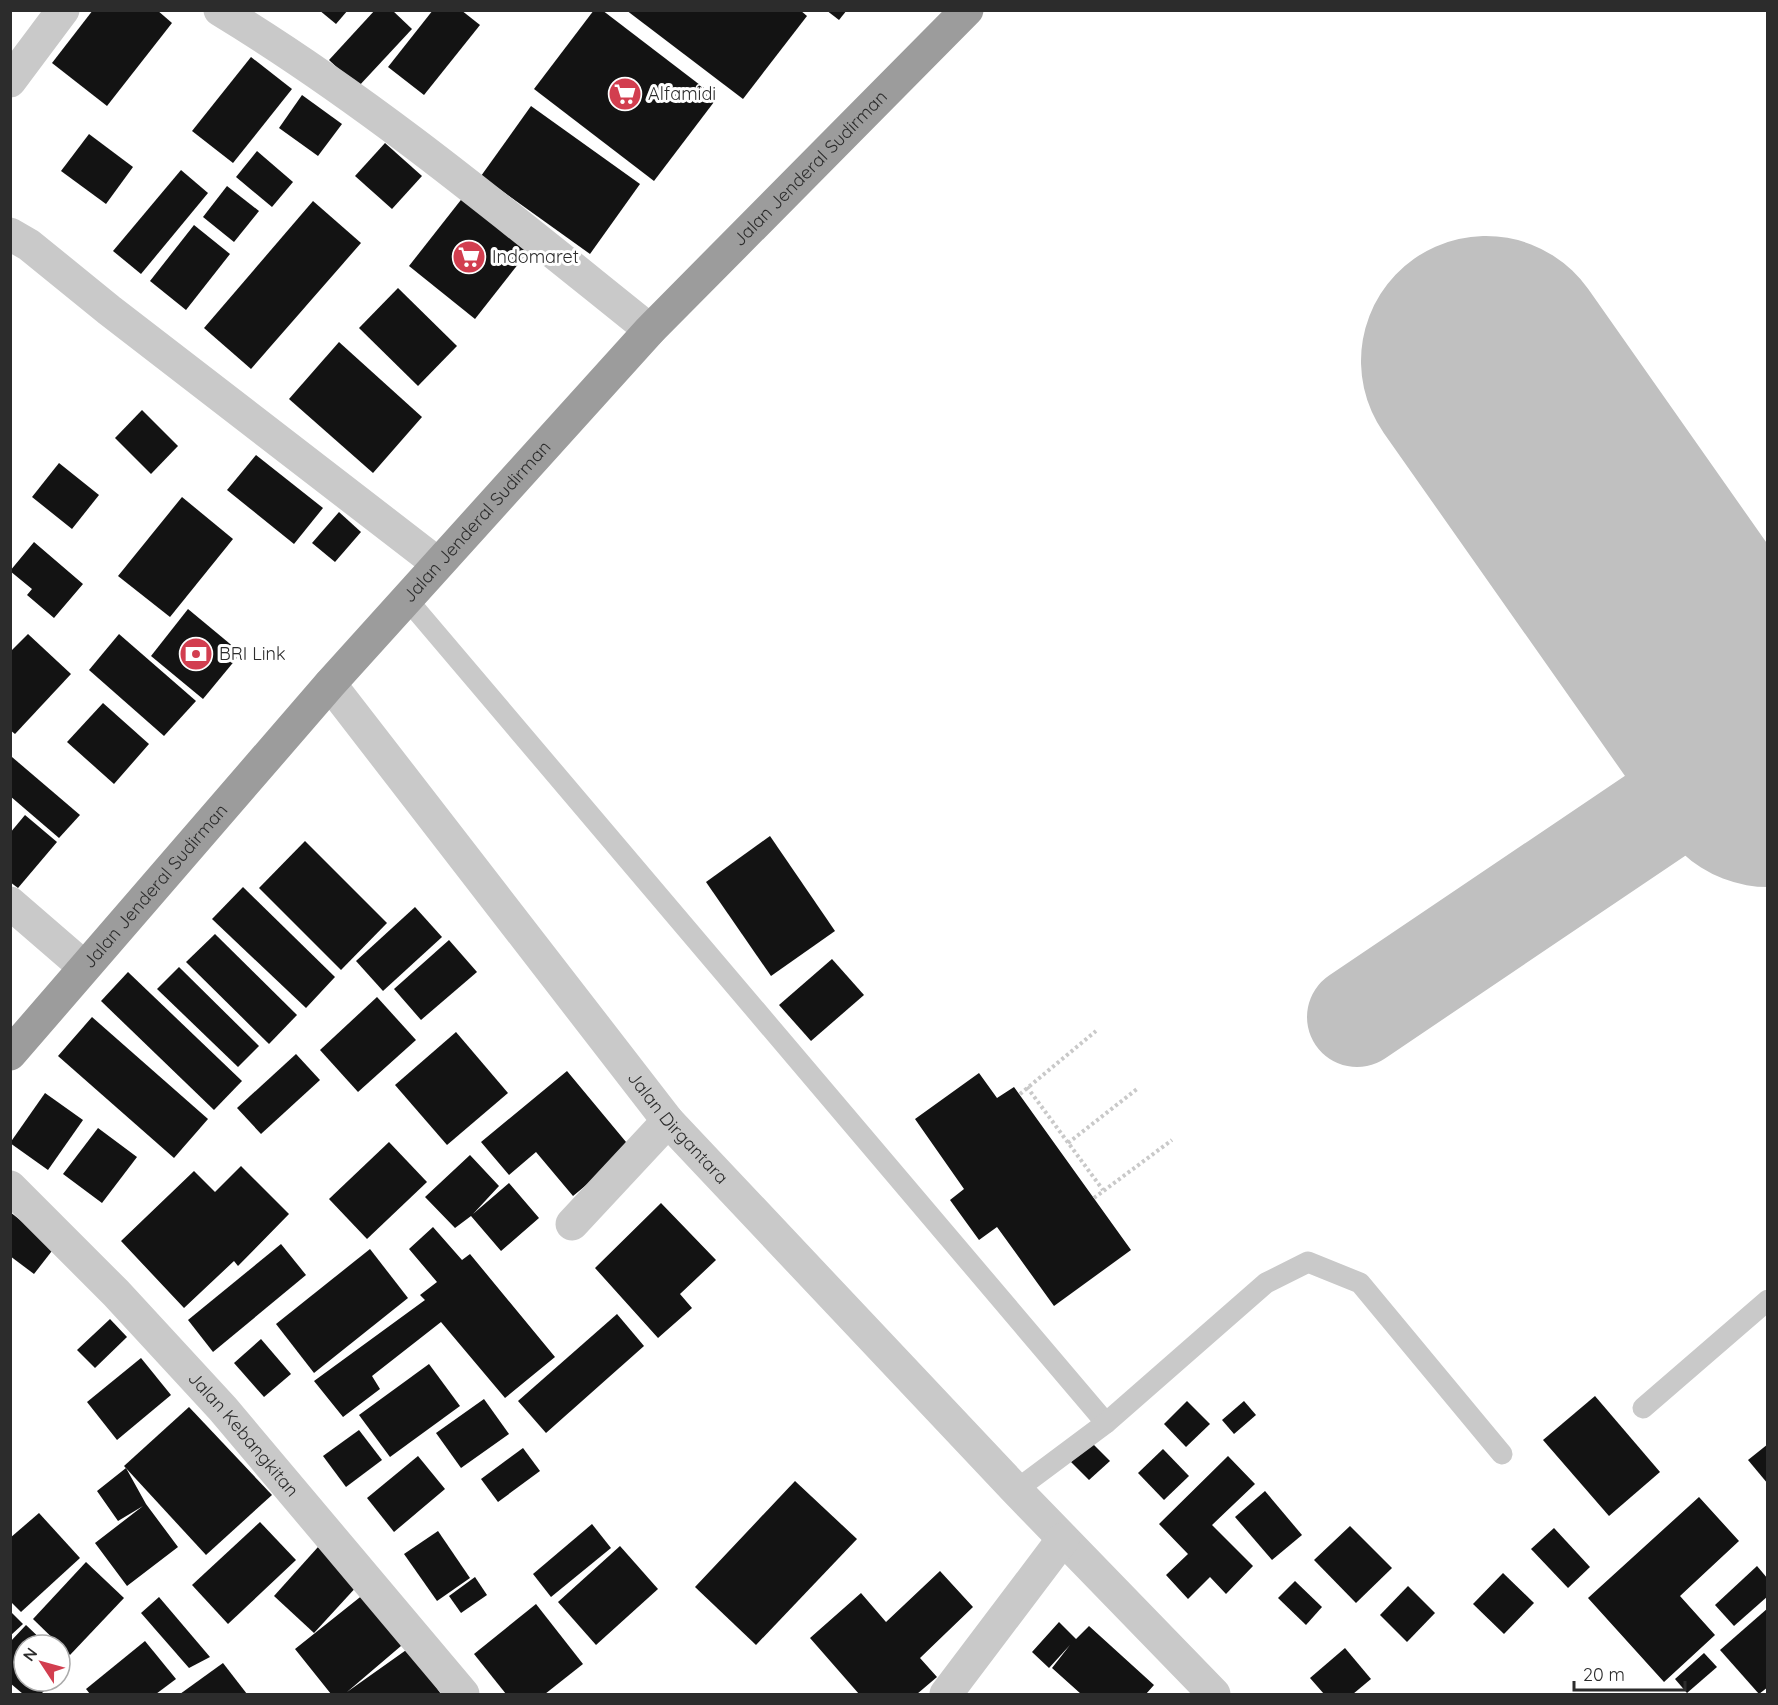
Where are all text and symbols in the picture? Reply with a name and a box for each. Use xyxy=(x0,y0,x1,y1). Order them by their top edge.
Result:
supermarket icon: Alfamidi xyxy=(607,76,643,112)
place label: Alfamidi xyxy=(648,82,716,105)
street label: Jalan Jenderal Sudirman xyxy=(728,85,892,251)
supermarket icon: Indomaret xyxy=(451,239,487,275)
place label: Indomaret xyxy=(492,245,579,268)
street label: Jalan Jenderal Sudirman xyxy=(397,436,555,607)
bank icon: BRI Link xyxy=(178,636,214,672)
place label: BRI Link xyxy=(219,642,286,665)
street label: Jalan Jenderal Sudirman xyxy=(77,799,232,973)
street label: Jalan Dirgantara xyxy=(623,1067,733,1189)
street label: Jalan Kebangkitan xyxy=(183,1367,304,1501)
north arrow xyxy=(12,1633,72,1693)
text: N xyxy=(18,1644,41,1665)
scale bar xyxy=(1574,1654,1685,1692)
text: 20 m xyxy=(1583,1663,1625,1686)

